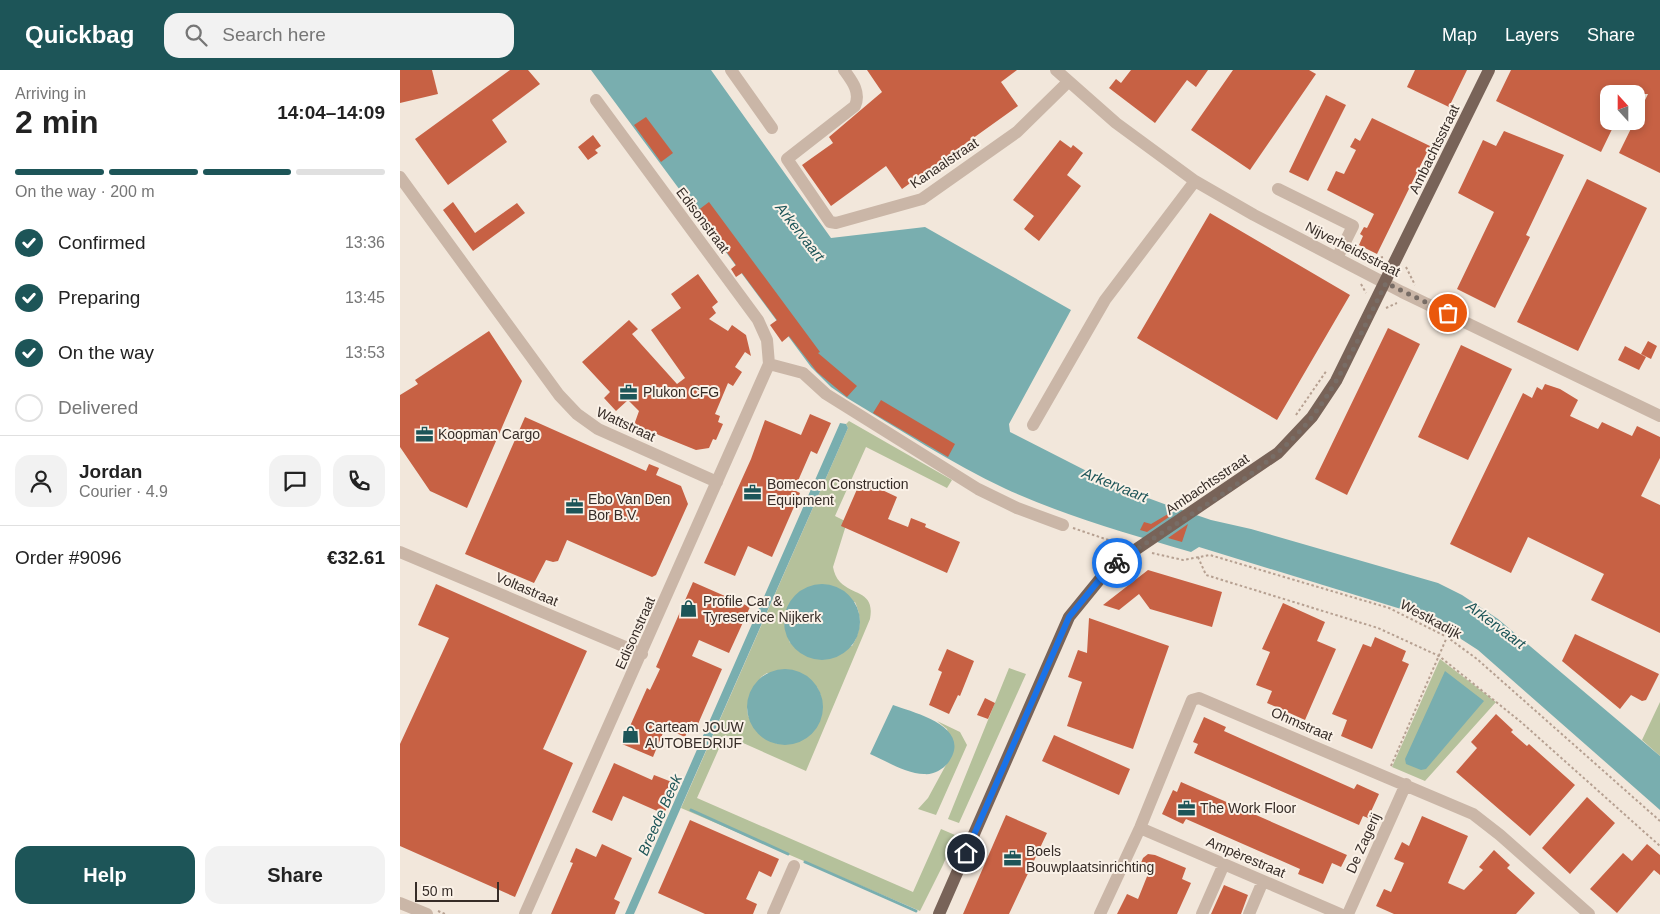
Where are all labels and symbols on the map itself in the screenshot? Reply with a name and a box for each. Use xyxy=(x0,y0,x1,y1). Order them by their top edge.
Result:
north arrow xyxy=(1600,85,1645,130)
street label: Ambachtsstraat xyxy=(1405,102,1463,196)
street label: Kanaalstraat xyxy=(907,134,981,192)
street label: Edisonstraat xyxy=(673,184,733,256)
water label: Arkervaart xyxy=(772,198,829,265)
street label: Nijverheidsstraat xyxy=(1303,218,1403,280)
pin xyxy=(1427,292,1469,334)
office icon: Plukon CFG xyxy=(619,382,639,402)
place label: Plukon CFG xyxy=(643,384,719,400)
street label: Wattstraat xyxy=(594,403,658,445)
office icon: Koopman Cargo xyxy=(414,424,434,444)
place label: Koopman Cargo xyxy=(438,426,540,442)
street label: Ambachtsstraat xyxy=(1162,450,1252,518)
water label: Arkervaart xyxy=(1079,463,1151,506)
place label: Bomecon Construction Equipment xyxy=(767,476,909,508)
office icon: Bomecon Construction Equipment xyxy=(743,482,763,502)
place label: Ebo Van Den Bor B.V. xyxy=(588,491,670,523)
office icon: Ebo Van Den Bor B.V. xyxy=(564,497,584,517)
courier xyxy=(1092,538,1142,588)
street label: Voltastraat xyxy=(493,569,561,609)
place label: Profile Car & Tyreservice Nijkerk xyxy=(703,593,822,625)
street label: Edisonstraat xyxy=(612,594,658,672)
street label: Westkadijk xyxy=(1397,596,1465,642)
water label: Arkervaart xyxy=(1463,596,1530,653)
shop icon: Profile Car & Tyreservice Nijkerk xyxy=(679,599,699,619)
street label: Ohmstraat xyxy=(1269,704,1335,744)
place label: Carteam JOUW AUTOBEDRIJF xyxy=(645,719,745,751)
shop icon: Carteam JOUW AUTOBEDRIJF xyxy=(621,725,641,745)
water label: Breede Beek xyxy=(634,770,686,858)
office icon: The Work Floor xyxy=(1176,798,1196,818)
place label: The Work Floor xyxy=(1200,800,1297,816)
street label: De Zagerij xyxy=(1343,810,1383,876)
pin xyxy=(945,832,987,874)
street label: Ampèrestraat xyxy=(1204,833,1288,881)
place label: Boels Bouwplaatsinrichting xyxy=(1026,843,1154,875)
office icon: Boels Bouwplaatsinrichting xyxy=(1002,849,1022,869)
scale bar xyxy=(415,879,499,902)

